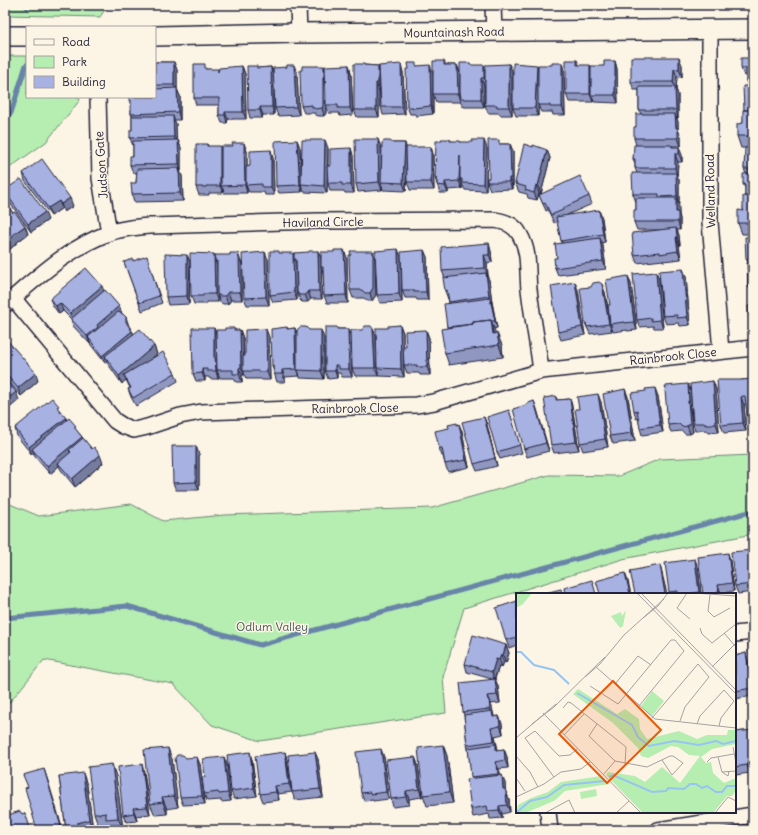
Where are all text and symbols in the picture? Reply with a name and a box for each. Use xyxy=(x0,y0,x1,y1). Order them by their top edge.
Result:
street label: Mountainash Road xyxy=(403,24,505,40)
legend xyxy=(26,26,156,98)
text: Road xyxy=(62,34,90,49)
text: Park xyxy=(62,54,87,69)
text: Building xyxy=(62,74,106,89)
street label: Judson Gate xyxy=(91,131,111,199)
street label: Welland Road xyxy=(702,154,718,228)
street label: Haviland Circle xyxy=(282,214,364,230)
street label: Rainbrook Close xyxy=(629,344,717,368)
street label: Rainbrook Close xyxy=(311,400,399,416)
inset map xyxy=(516,593,736,813)
park label: Odlum Valley xyxy=(236,619,308,634)

